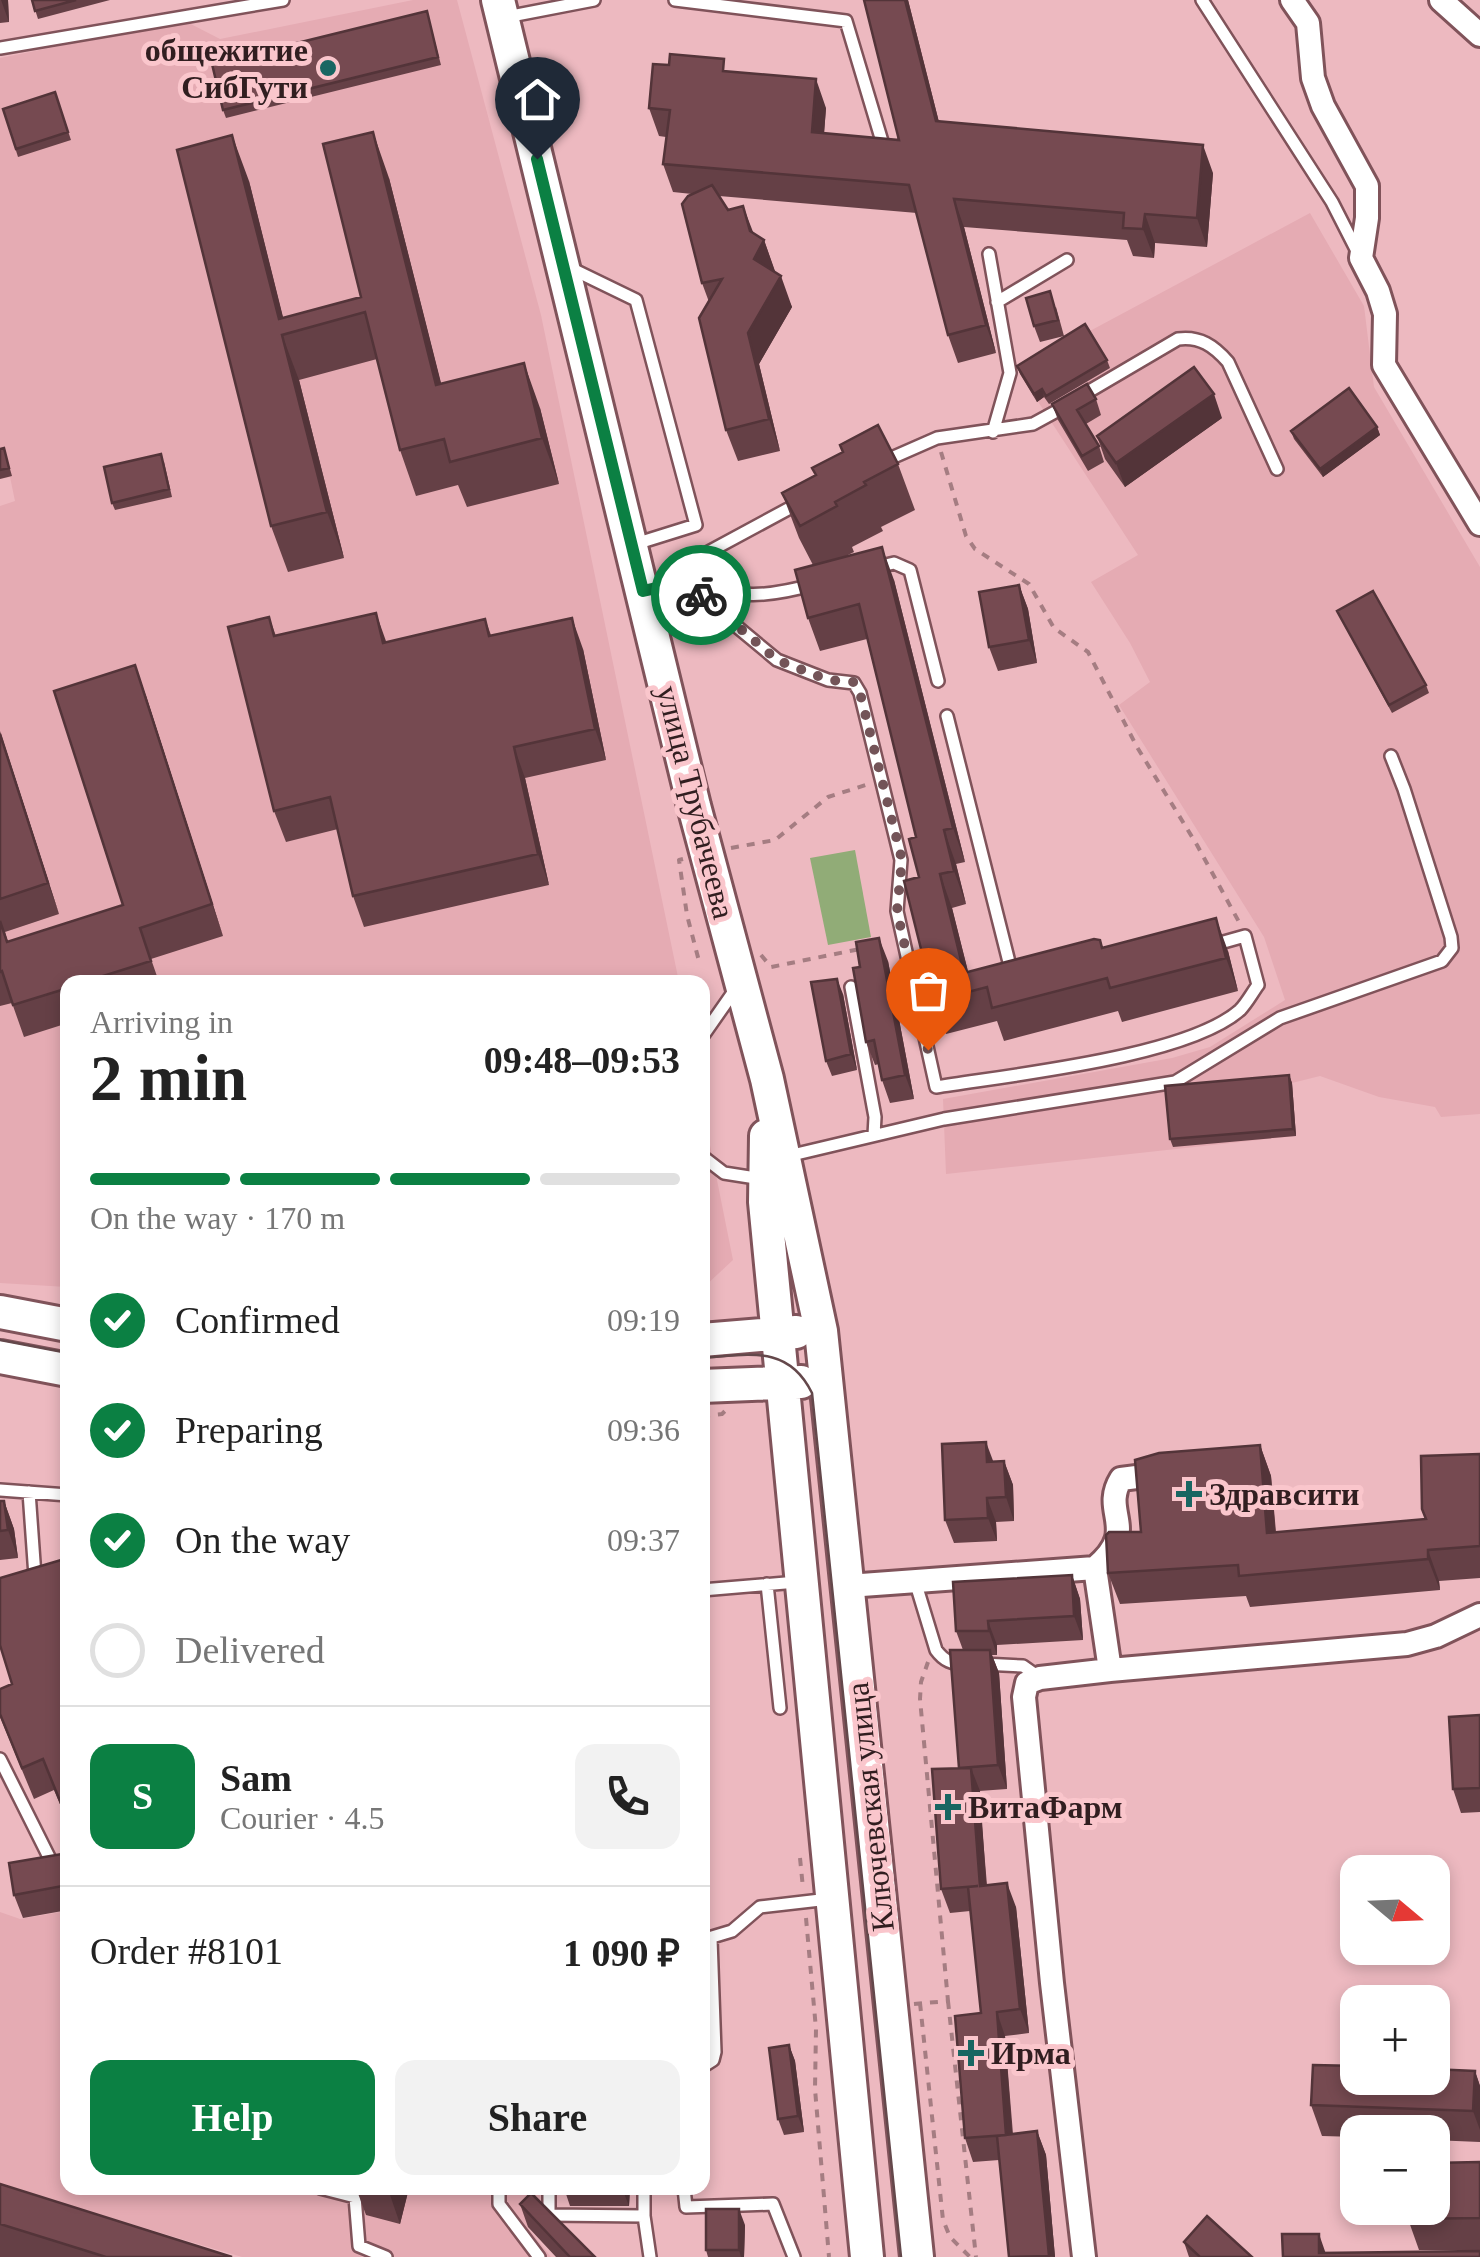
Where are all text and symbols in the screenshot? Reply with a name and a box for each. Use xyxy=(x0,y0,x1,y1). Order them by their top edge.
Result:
place label: общежитие СибГути xyxy=(145,32,308,105)
marker: общежитие СибГути xyxy=(317,57,339,79)
pin xyxy=(495,57,580,160)
icon: home xyxy=(510,72,565,127)
courier xyxy=(651,545,751,645)
icon: bike xyxy=(674,568,729,623)
street label: улица Трубачеева xyxy=(650,682,742,922)
pin xyxy=(886,948,971,1051)
icon: bag xyxy=(901,963,956,1018)
text: Arriving in xyxy=(90,1004,233,1040)
text: 09:48–09:53 xyxy=(484,1039,680,1081)
text: 2 min xyxy=(90,1042,247,1114)
text: On the way · 170 m xyxy=(90,1200,345,1236)
icon: check xyxy=(90,1293,145,1348)
text: Confirmed xyxy=(175,1299,340,1341)
text: 09:19 xyxy=(607,1302,680,1338)
icon: check xyxy=(90,1403,145,1458)
text: Preparing xyxy=(175,1409,323,1451)
text: 09:36 xyxy=(607,1412,680,1448)
place label: Здравсити xyxy=(1209,1476,1360,1512)
marker: Здравсити xyxy=(1178,1483,1200,1505)
icon: check xyxy=(90,1513,145,1568)
text: On the way xyxy=(175,1519,350,1561)
text: 09:37 xyxy=(607,1522,680,1558)
text: Delivered xyxy=(175,1629,325,1671)
street label: Ключевская улица xyxy=(839,1681,901,1933)
button: phone xyxy=(575,1744,680,1849)
text: Sam xyxy=(220,1757,292,1799)
text: S xyxy=(132,1775,153,1817)
place label: ВитаФарм xyxy=(968,1789,1122,1825)
marker: ВитаФарм xyxy=(937,1796,959,1818)
text: Courier · 4.5 xyxy=(220,1800,384,1836)
north arrow xyxy=(1340,1855,1450,1965)
map controls xyxy=(1340,1855,1450,2225)
text: Order #8101 xyxy=(90,1930,283,1972)
text: 1 090 ₽ xyxy=(563,1932,680,1974)
button: + xyxy=(1340,1985,1450,2095)
place label: Ирма xyxy=(991,2035,1071,2071)
marker: Ирма xyxy=(960,2042,982,2064)
button: Help xyxy=(90,2060,375,2175)
button: Share xyxy=(395,2060,680,2175)
button: − xyxy=(1340,2115,1450,2225)

